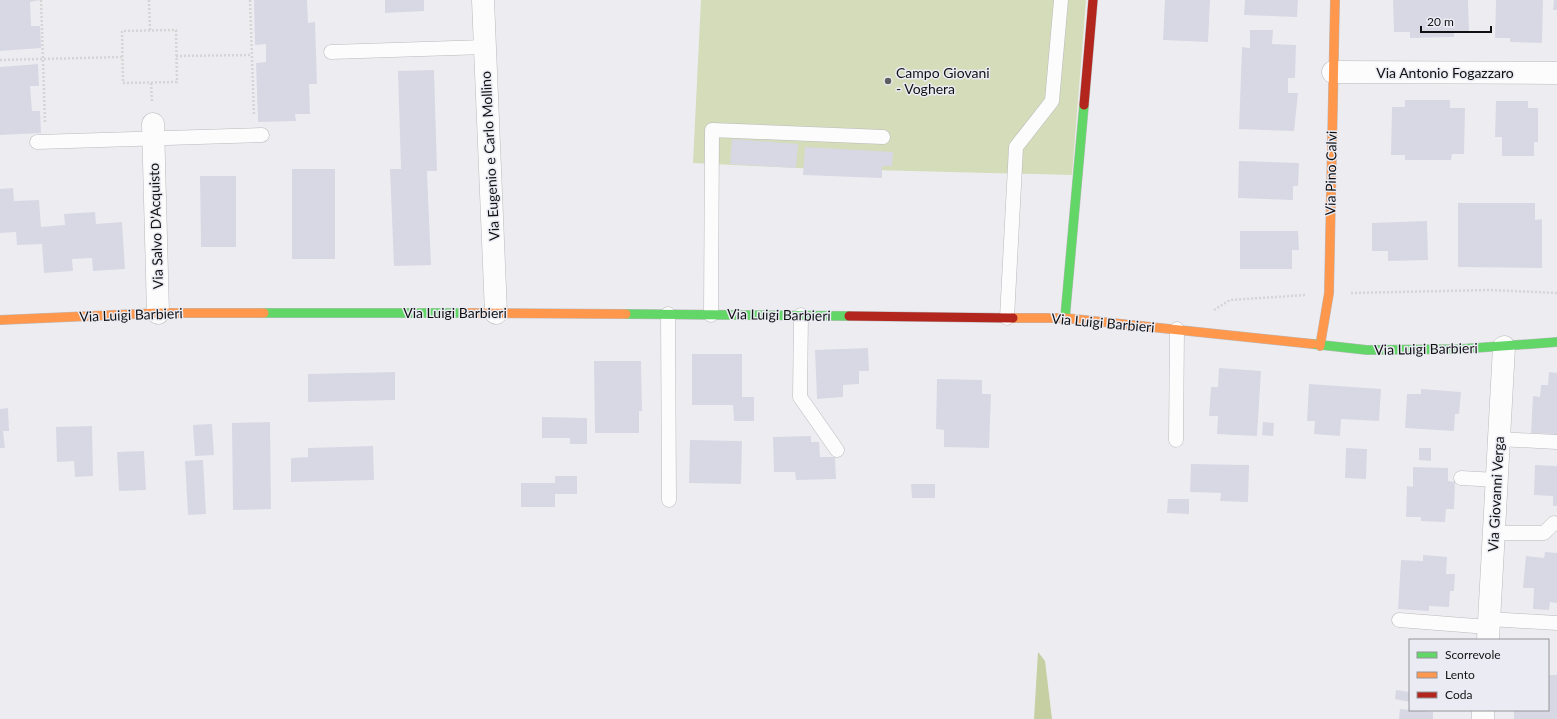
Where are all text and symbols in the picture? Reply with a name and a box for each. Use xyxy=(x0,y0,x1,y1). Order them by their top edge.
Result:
scale bar xyxy=(1421,8,1491,34)
text: 20 m xyxy=(1427,14,1454,29)
place label: Campo Giovani - Voghera xyxy=(896,64,990,97)
street label: Via Antonio Fogazzaro xyxy=(1376,64,1514,81)
street label: Via Eugenio e Carlo Mollino xyxy=(477,71,502,241)
marker: Campo Giovani - Voghera xyxy=(883,76,893,86)
street label: Via Pino Calvi xyxy=(1321,131,1340,215)
street label: Via Salvo D'Acquisto xyxy=(145,163,166,289)
street label: Via Luigi Barbieri xyxy=(79,304,183,325)
street label: Via Luigi Barbieri xyxy=(403,304,507,321)
street label: Via Luigi Barbieri xyxy=(727,305,831,324)
street label: Via Luigi Barbieri xyxy=(1051,310,1155,335)
street label: Via Luigi Barbieri xyxy=(1374,339,1478,358)
street label: Via Giovanni Verga xyxy=(1484,436,1507,552)
legend xyxy=(1409,639,1549,711)
text: Scorrevole xyxy=(1445,647,1501,662)
text: Lento xyxy=(1445,667,1475,682)
text: Coda xyxy=(1445,687,1472,702)

